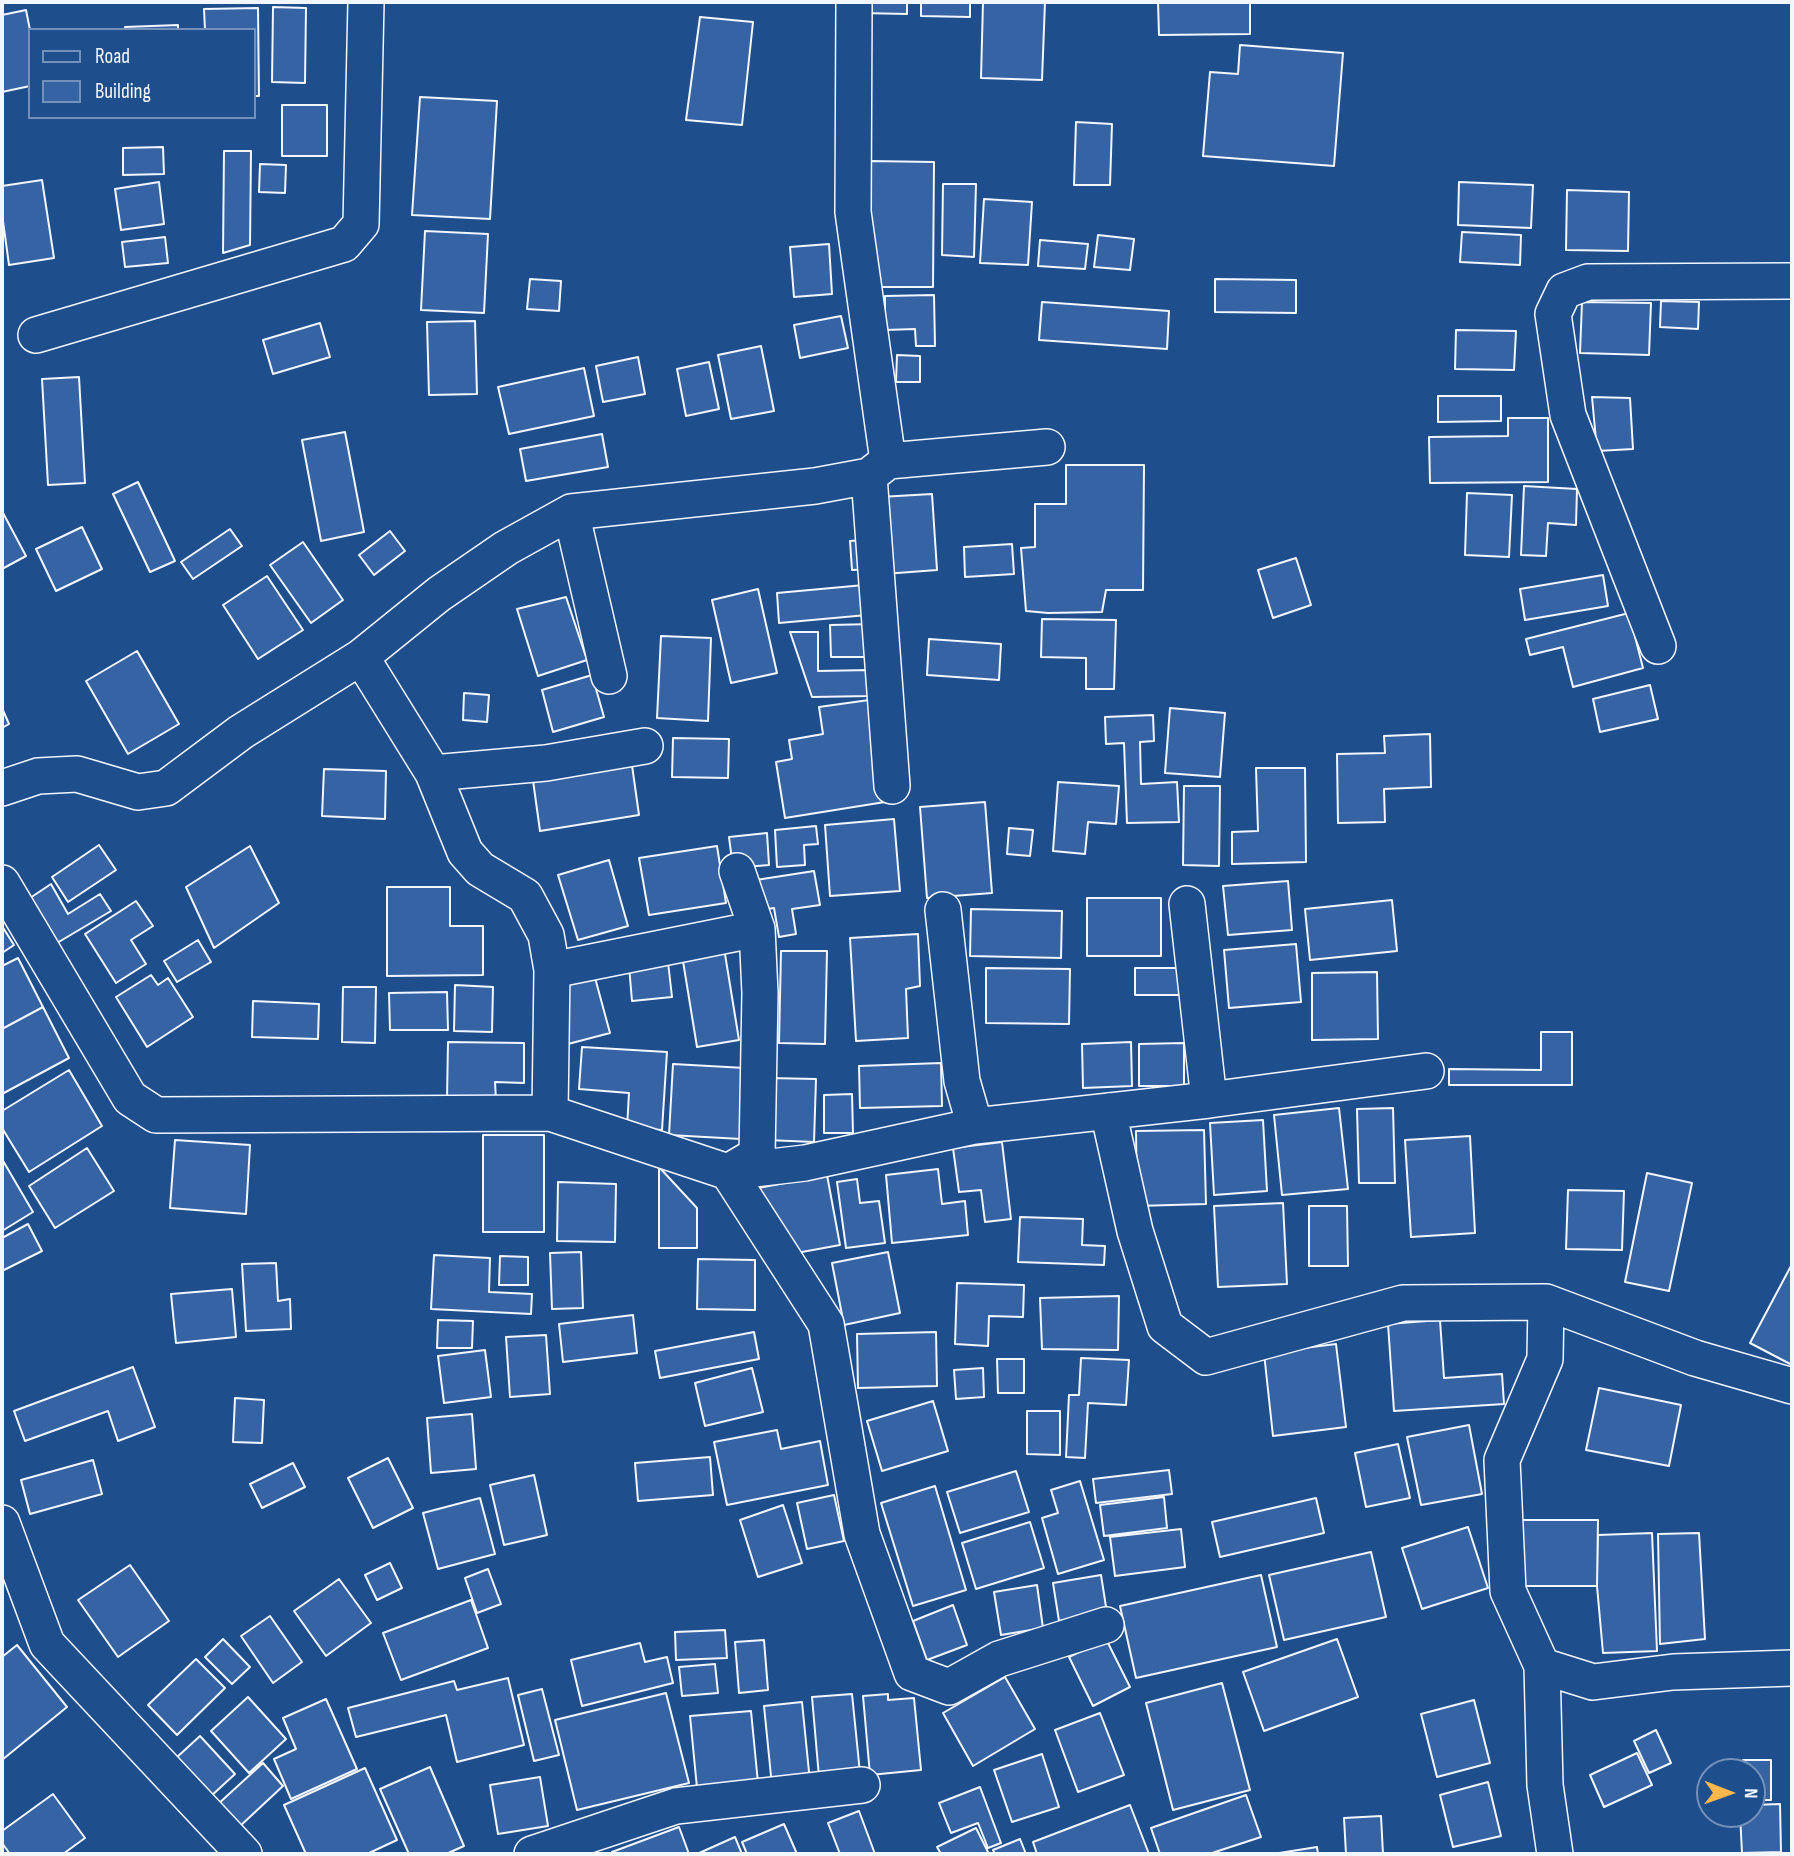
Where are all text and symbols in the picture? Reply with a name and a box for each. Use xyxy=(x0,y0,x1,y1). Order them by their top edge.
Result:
legend xyxy=(28,28,256,119)
text: Road xyxy=(95,44,130,69)
text: Building xyxy=(95,79,151,104)
north arrow xyxy=(1696,1758,1766,1828)
text: N xyxy=(1739,1788,1762,1799)

